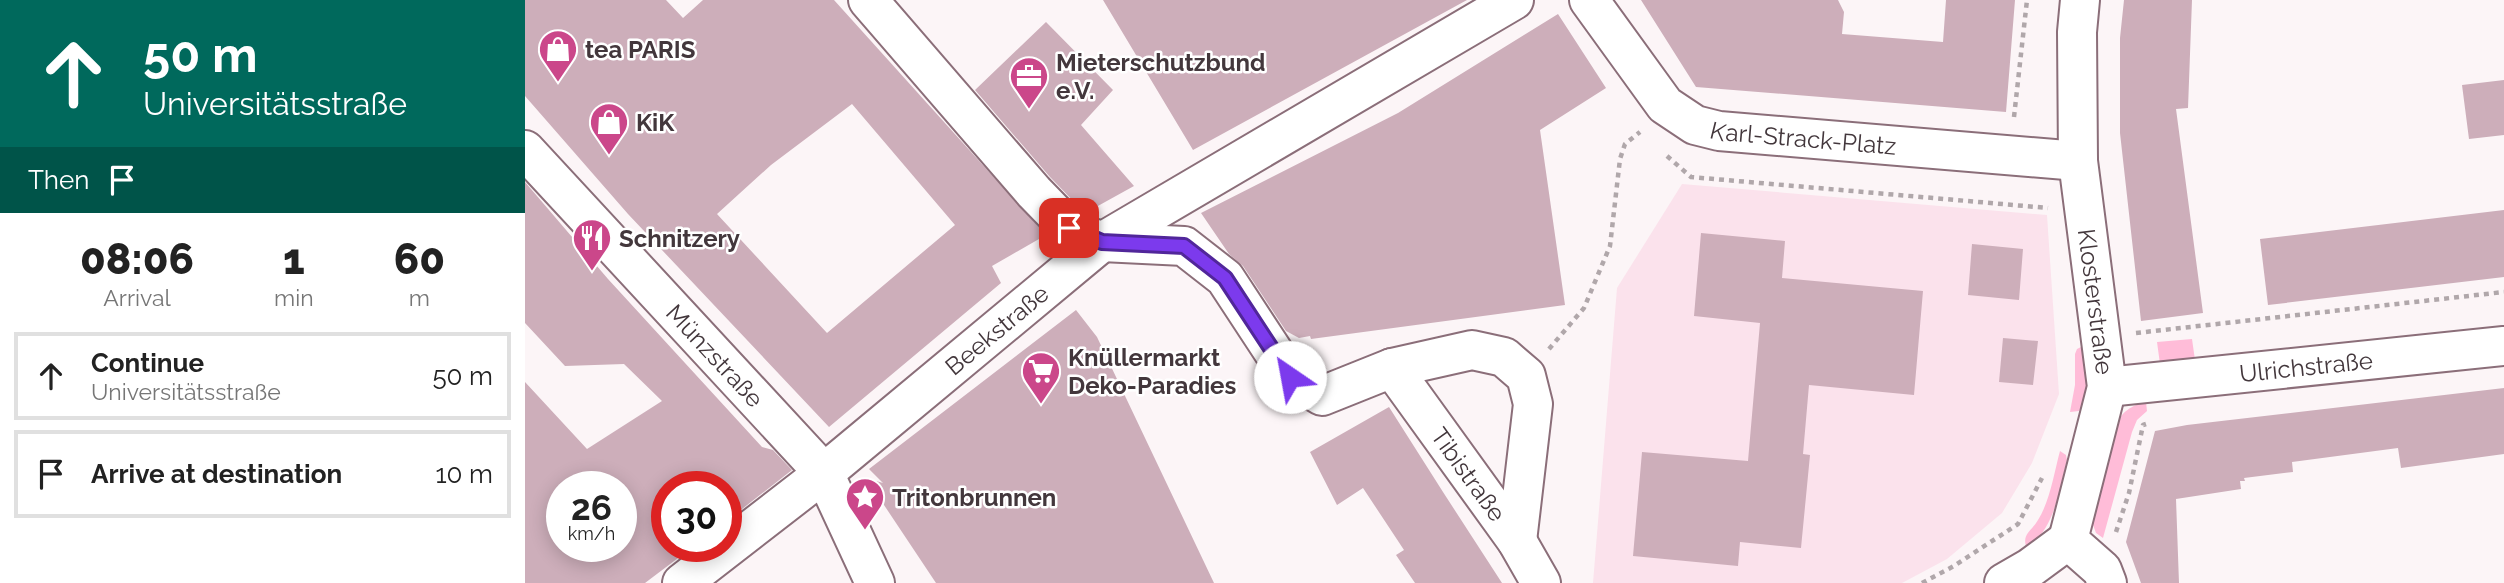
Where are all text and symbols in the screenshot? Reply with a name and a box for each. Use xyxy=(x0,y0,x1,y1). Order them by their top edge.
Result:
text: 50 m xyxy=(143,26,258,83)
icon: ahead xyxy=(28,28,119,119)
shop icon: tea PARIS xyxy=(537,28,579,83)
place label: tea PARIS xyxy=(585,35,695,64)
place label: Mieterschutzbund e.V. xyxy=(1056,48,1266,105)
office icon: Mieterschutzbund e.V. xyxy=(1008,55,1050,110)
text: Universitätsstraße xyxy=(143,85,407,122)
shop icon: KiK xyxy=(588,101,630,156)
place label: KiK xyxy=(636,108,675,137)
street label: Karl-Strack-Platz xyxy=(1707,115,1897,160)
icon: arrive xyxy=(103,161,141,199)
text: Then xyxy=(28,165,89,195)
pin xyxy=(1039,198,1099,258)
icon: arrive xyxy=(1050,209,1088,247)
restaurant icon: Schnitzery xyxy=(571,217,613,272)
place label: Schnitzery xyxy=(619,224,740,253)
street label: Klosterstraße xyxy=(2072,227,2120,376)
text: 08:06 xyxy=(80,235,194,284)
text: 1 xyxy=(283,235,305,284)
text: 60 xyxy=(394,235,445,284)
street label: Beekstraße xyxy=(939,278,1054,381)
text: Arrival xyxy=(103,284,171,311)
text: min xyxy=(274,284,314,311)
text: m xyxy=(409,284,430,311)
street label: Münzstraße xyxy=(661,298,770,413)
position arrow xyxy=(1253,340,1327,414)
place label: Knüllermarkt Deko-Paradies xyxy=(1068,343,1236,400)
street label: Ulrichstraße xyxy=(2238,345,2374,388)
text: Continue xyxy=(91,348,204,378)
supermarket icon: Knüllermarkt Deko-Paradies xyxy=(1020,350,1062,405)
icon: ahead xyxy=(32,357,70,395)
text: 50 m xyxy=(432,361,493,391)
text: Universitätsstraße xyxy=(91,378,281,405)
street label: Tibistraße xyxy=(1425,422,1512,527)
icon: arrive xyxy=(32,455,70,493)
text: Arrive at destination xyxy=(91,459,342,489)
text: 10 m xyxy=(435,459,493,489)
speed limit sign: 30 xyxy=(651,471,742,562)
place icon: Tritonbrunnen xyxy=(844,476,886,531)
place label: Tritonbrunnen xyxy=(892,483,1056,512)
text: 26 xyxy=(571,487,612,528)
text: km/h xyxy=(568,523,615,544)

